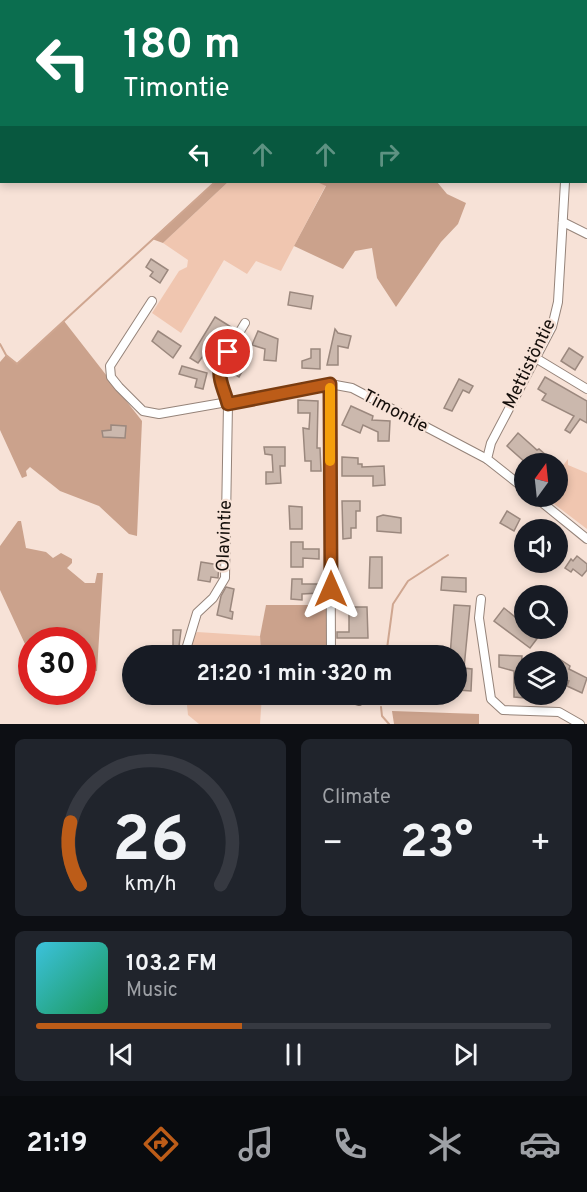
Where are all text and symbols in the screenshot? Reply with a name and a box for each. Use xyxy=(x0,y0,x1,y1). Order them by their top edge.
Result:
text: 180 m xyxy=(123,20,240,73)
icon: left xyxy=(24,24,102,102)
text: Timontie xyxy=(123,72,230,106)
icon: left xyxy=(183,138,216,171)
icon: ahead xyxy=(246,138,279,171)
icon: ahead xyxy=(309,138,342,171)
icon: right xyxy=(372,138,405,171)
street label: Mettistöntie xyxy=(498,315,562,413)
pin xyxy=(202,326,253,377)
icon: arrive xyxy=(211,335,244,368)
street label: Timontie xyxy=(358,385,432,439)
north arrow xyxy=(514,453,568,507)
map controls xyxy=(514,453,568,705)
street label: Olavintie xyxy=(212,500,238,572)
button: sound xyxy=(514,519,568,573)
position arrow xyxy=(299,557,363,621)
button: search xyxy=(514,585,568,639)
speed limit sign: 30 xyxy=(18,627,96,705)
button: layers xyxy=(514,651,568,705)
text: 21:20 · 1 min · 320 m xyxy=(197,661,392,688)
text: Climate xyxy=(322,785,391,811)
text: 26 xyxy=(112,804,189,883)
text: 23° xyxy=(400,816,473,873)
text: − xyxy=(322,824,343,866)
text: + xyxy=(530,824,551,866)
text: km/h xyxy=(124,871,177,898)
text: 103.2 FM xyxy=(126,951,217,978)
text: Music xyxy=(126,978,178,1004)
icon: previous xyxy=(105,1038,138,1071)
icon: pause xyxy=(277,1038,310,1071)
icon: next xyxy=(449,1038,482,1071)
icon: directions xyxy=(140,1123,182,1165)
icon: music xyxy=(235,1123,277,1165)
icon: phone xyxy=(329,1123,371,1165)
icon: climate xyxy=(424,1123,466,1165)
icon: car xyxy=(519,1123,561,1165)
text: 21:19 xyxy=(26,1127,88,1161)

